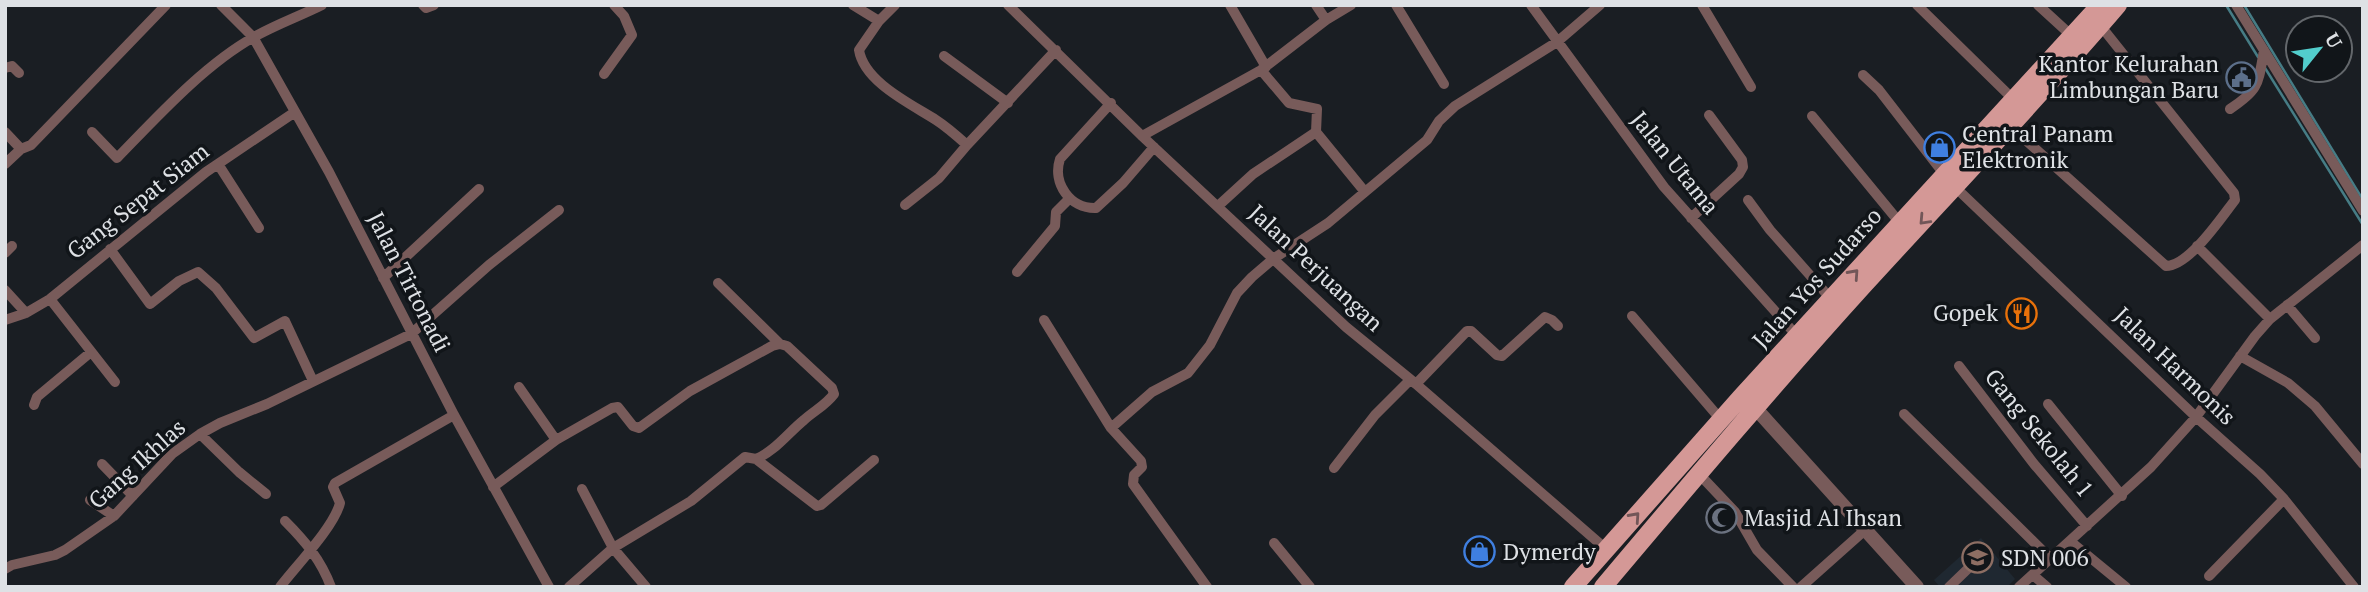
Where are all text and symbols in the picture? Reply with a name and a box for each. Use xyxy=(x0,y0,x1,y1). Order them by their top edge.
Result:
north arrow xyxy=(2284,14,2354,84)
text: U xyxy=(2320,28,2349,53)
place label: Kantor Kelurahan Limbungan Baru xyxy=(2039,48,2219,105)
public building icon: Kantor Kelurahan Limbungan Baru xyxy=(2225,60,2259,94)
street label: Jalan Utama xyxy=(1624,105,1727,221)
place label: Central Panam Elektronik xyxy=(1962,118,2114,175)
shop icon: Central Panam Elektronik xyxy=(1922,130,1956,164)
street label: Gang Sepat Siam xyxy=(60,135,215,266)
street label: Jalan Perjuangan xyxy=(1242,197,1390,338)
street label: Jalan Yos Sudarso xyxy=(1745,201,1888,355)
street label: Jalan Tirtonadi xyxy=(361,206,458,357)
one-way arrow xyxy=(1920,212,1933,225)
one-way arrow xyxy=(1845,269,1858,282)
restaurant icon: Gopek xyxy=(2004,296,2038,330)
place label: Gopek xyxy=(1933,297,1998,328)
street label: Jalan Harmonis xyxy=(2108,300,2243,432)
street label: Gang Sekolah 1 xyxy=(1978,362,2101,503)
street label: Gang Ikhlas xyxy=(81,412,192,516)
mosque icon: Masjid Al Ihsan xyxy=(1704,501,1738,535)
place label: Masjid Al Ihsan xyxy=(1744,502,1902,533)
one-way arrow xyxy=(1627,512,1639,525)
shop icon: Dymerdy xyxy=(1463,535,1497,569)
place label: Dymerdy xyxy=(1503,536,1596,567)
school or university icon: SDN 006 xyxy=(1961,541,1995,575)
place label: SDN 006 xyxy=(2001,542,2089,573)

